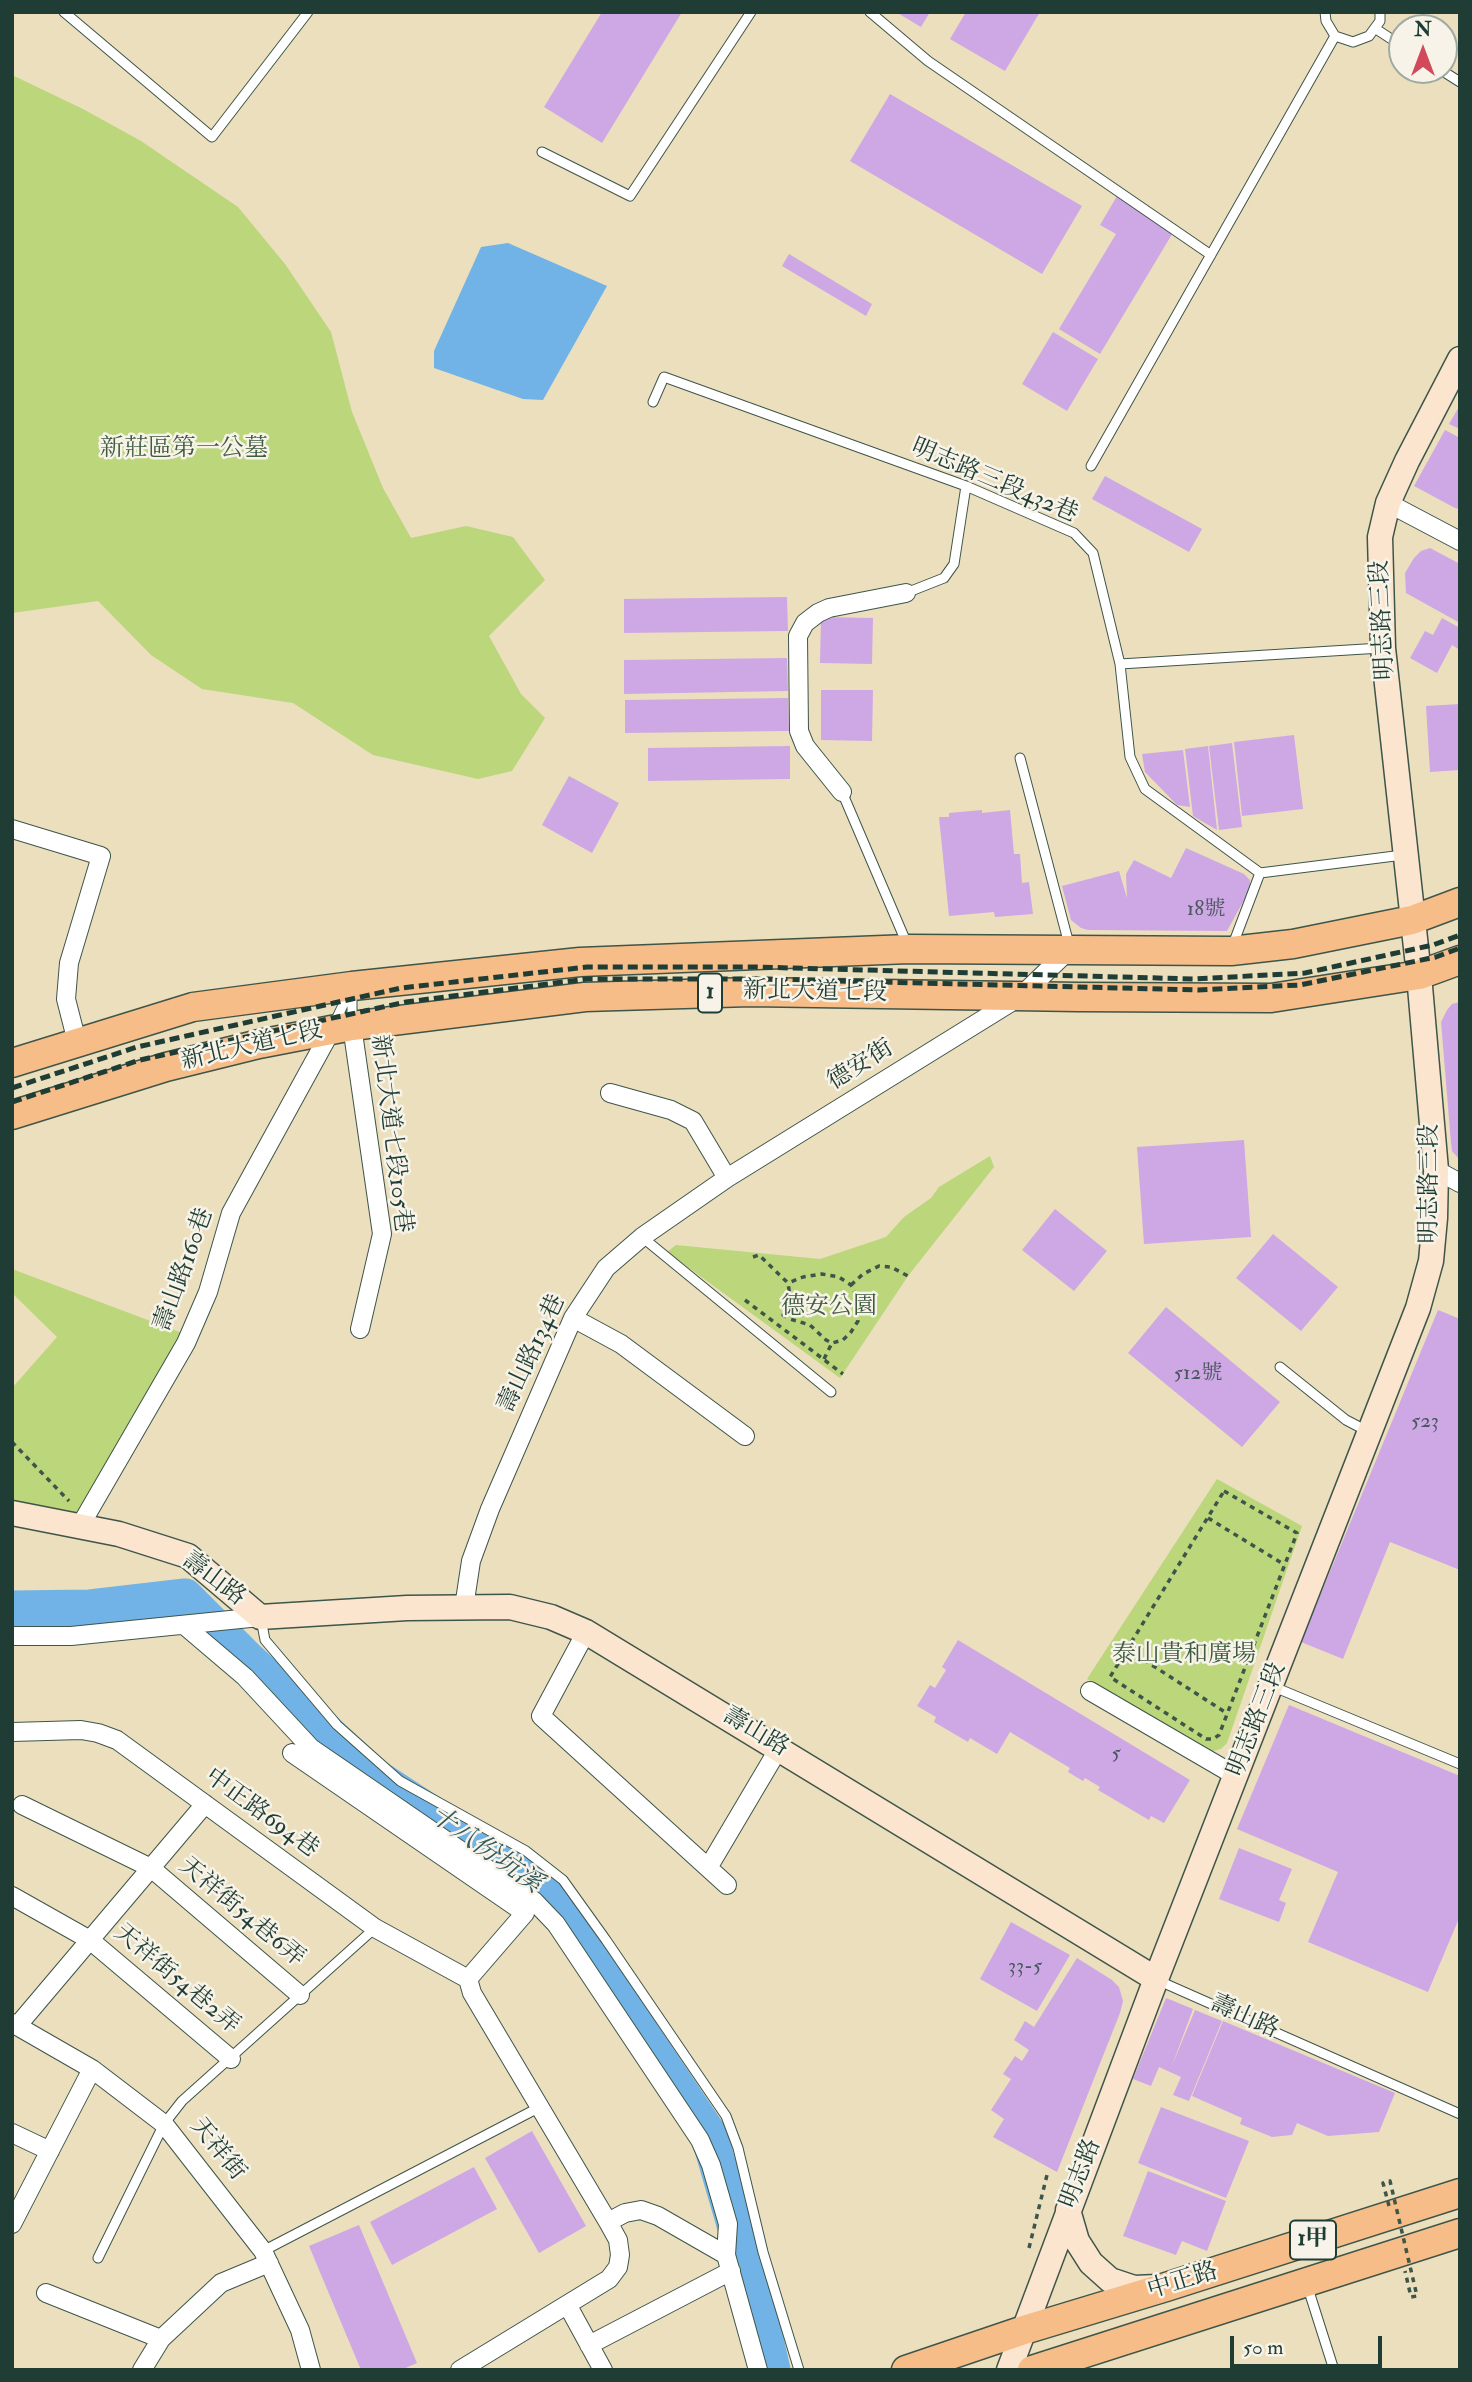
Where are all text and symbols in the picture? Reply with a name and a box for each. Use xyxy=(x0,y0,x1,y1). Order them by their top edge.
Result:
north arrow xyxy=(1388,14,1458,84)
text: N xyxy=(1414,18,1432,42)
street label: 明志路三段432巷 xyxy=(906,434,1082,530)
park label: 新莊區第一公墓 xyxy=(100,436,268,464)
street label: 明志路三段 xyxy=(1366,559,1402,681)
house number: 18號 xyxy=(1187,897,1225,923)
road number: 1 xyxy=(698,974,722,1012)
street label: 新北大道七段 xyxy=(743,977,887,1009)
street label: 新北大道七段 xyxy=(179,1017,325,1077)
street label: 新北大道七段105巷 xyxy=(364,1033,416,1235)
street label: 德安街 xyxy=(823,1035,899,1097)
street label: 明志路三段 xyxy=(1417,1124,1445,1244)
street label: 壽山路160巷 xyxy=(149,1205,221,1335)
street label: 壽山路134巷 xyxy=(493,1291,573,1417)
park label: 德安公園 xyxy=(781,1294,877,1322)
house number: 512號 xyxy=(1174,1361,1222,1387)
house number: 523 xyxy=(1411,1409,1439,1435)
street label: 壽山路 xyxy=(176,1547,250,1613)
park label: 泰山貴和廣場 xyxy=(1112,1642,1256,1670)
street label: 明志路三段 xyxy=(1223,1659,1293,1781)
street label: 壽山路 xyxy=(717,1702,793,1764)
house number: 5 xyxy=(1111,1741,1121,1767)
street label: 中正路694巷 xyxy=(199,1763,323,1865)
water label: 十八份坑溪 xyxy=(423,1801,547,1901)
street label: 天祥街54巷6弄 xyxy=(172,1852,310,1974)
street label: 天祥街54巷2弄 xyxy=(107,1919,245,2041)
house number: 33-5 xyxy=(1008,1954,1042,1980)
street label: 壽山路 xyxy=(1205,1990,1283,2046)
street label: 天祥街 xyxy=(183,2113,251,2187)
street label: 明志路 xyxy=(1056,2135,1108,2213)
road number: 1甲 xyxy=(1290,2220,1336,2260)
street label: 中正路 xyxy=(1144,2258,1222,2306)
scale bar xyxy=(1234,2322,1386,2366)
text: 50 m xyxy=(1243,2334,1284,2361)

